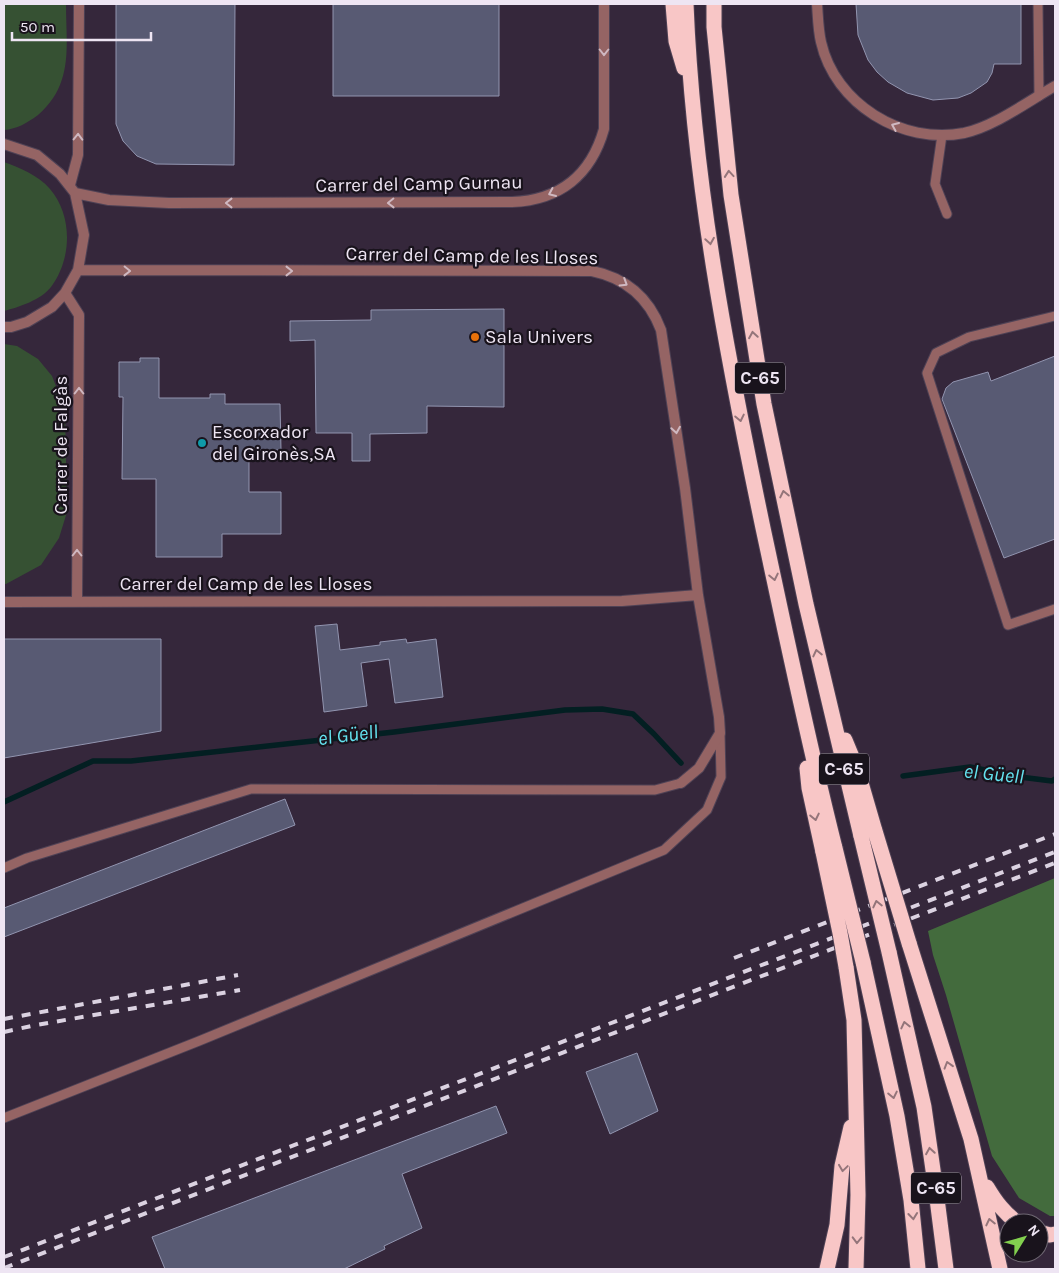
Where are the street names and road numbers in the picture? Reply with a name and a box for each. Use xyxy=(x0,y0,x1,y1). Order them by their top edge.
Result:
street label: Carrer del Camp Gurnau xyxy=(315,171,523,197)
street label: Carrer del Camp de les Lloses xyxy=(345,243,599,269)
road number: C-65 xyxy=(735,362,785,393)
street label: Carrer de Falgàs xyxy=(50,376,72,514)
street label: Carrer del Camp de les Lloses xyxy=(120,573,372,595)
road number: C-65 xyxy=(819,754,869,784)
road number: C-65 xyxy=(911,1172,961,1204)

